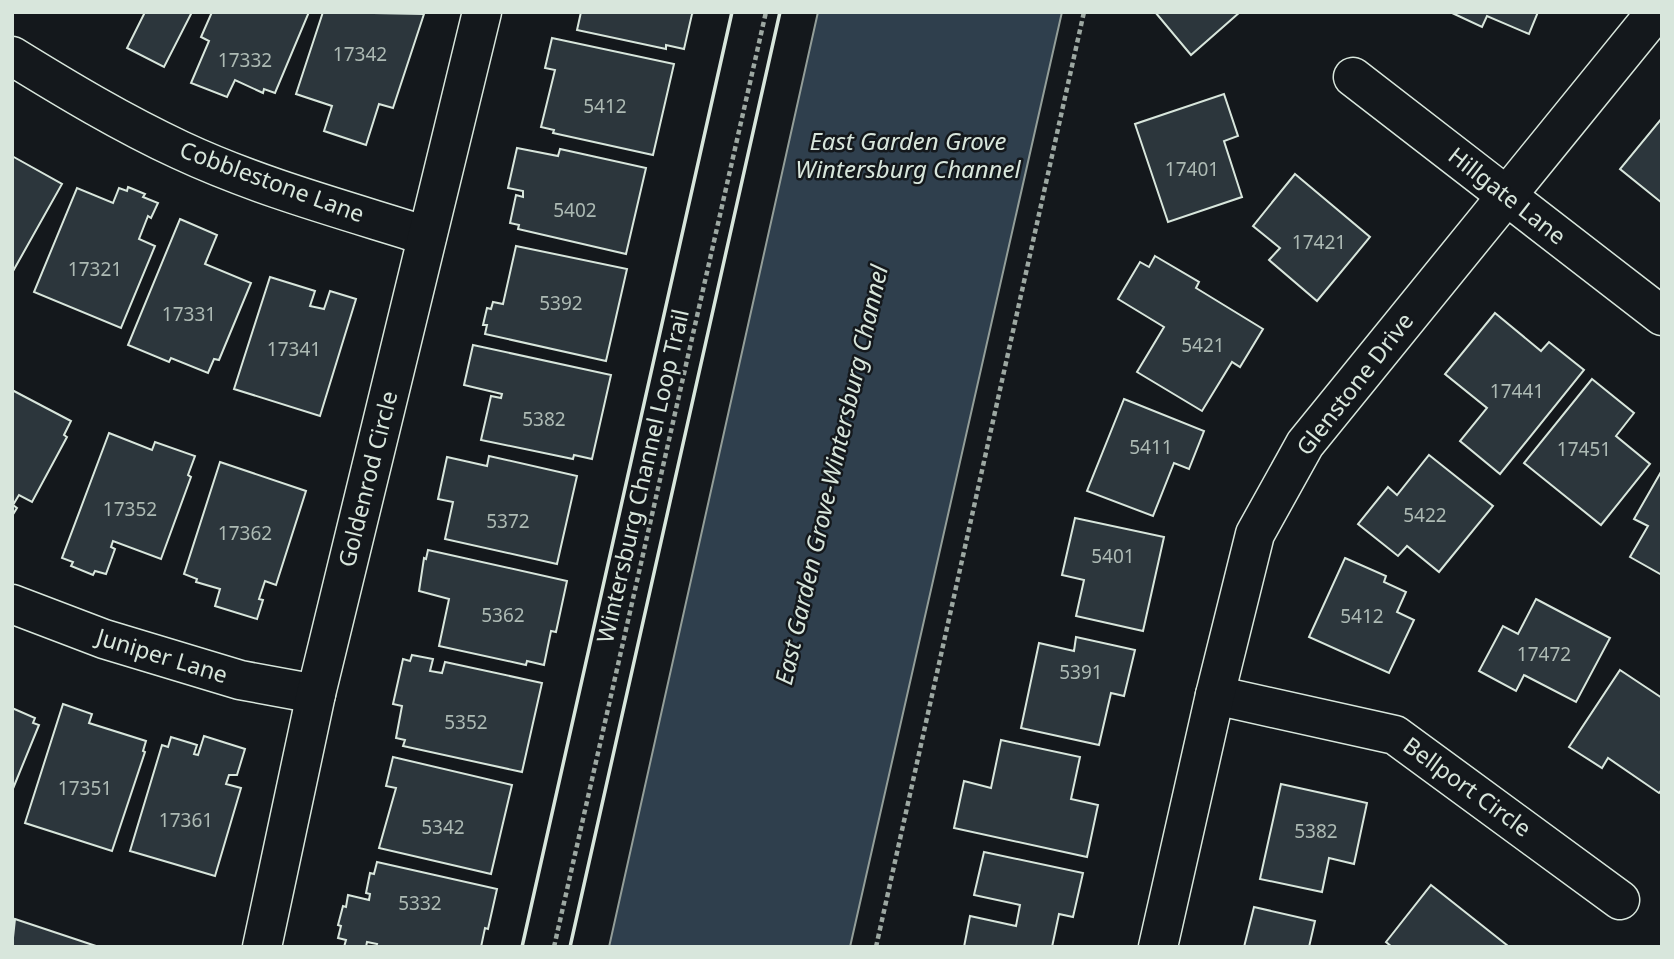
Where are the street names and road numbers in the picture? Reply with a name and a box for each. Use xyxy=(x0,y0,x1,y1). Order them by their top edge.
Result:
street label: Cobblestone Lane xyxy=(176,133,369,229)
street label: Hillgate Lane xyxy=(1442,139,1573,251)
street label: Glenstone Drive xyxy=(1288,305,1420,461)
street label: Wintersburg Channel Loop Trail xyxy=(588,306,696,646)
street label: Goldenrod Circle xyxy=(330,387,404,570)
street label: Juniper Lane xyxy=(91,619,232,690)
street label: Bellport Circle xyxy=(1397,729,1538,844)

